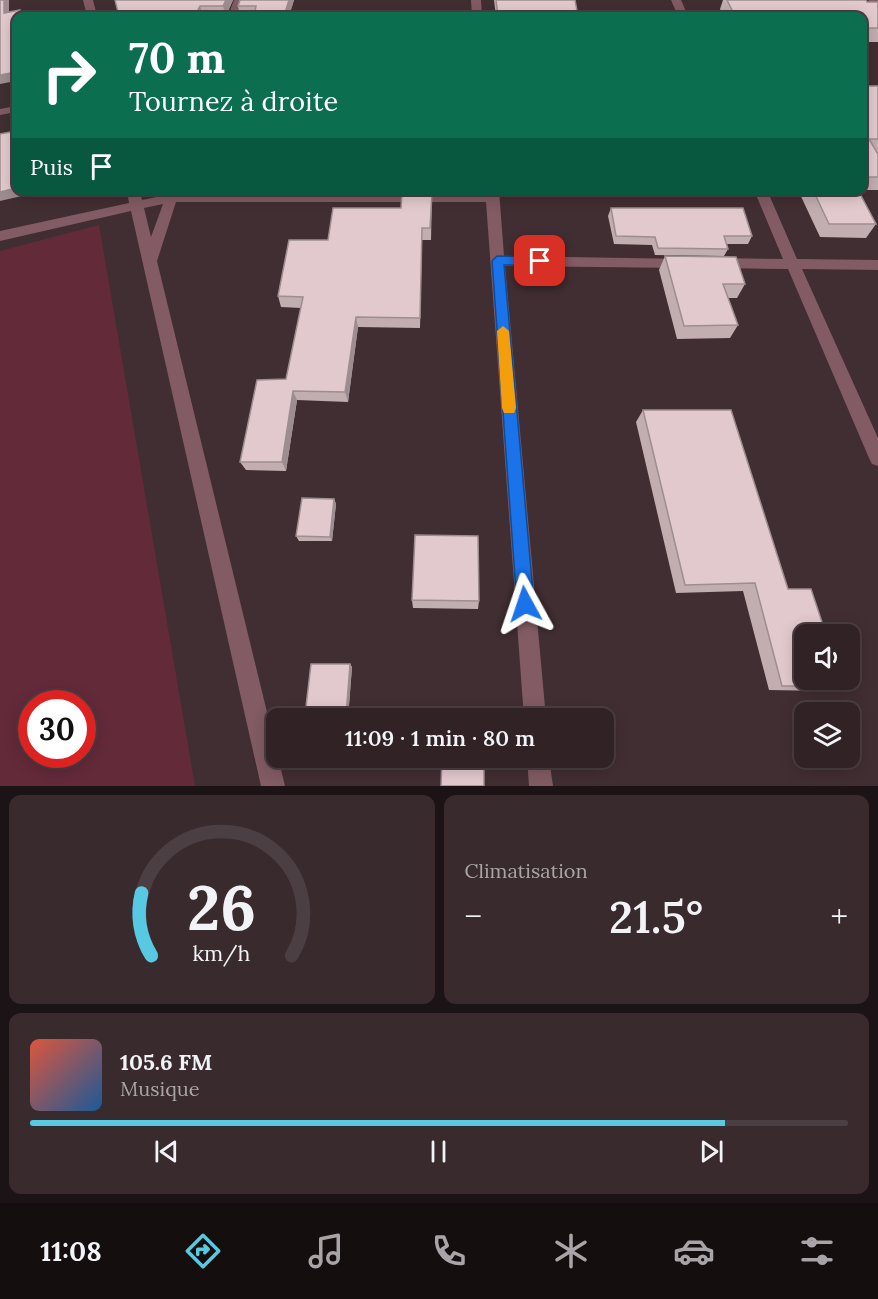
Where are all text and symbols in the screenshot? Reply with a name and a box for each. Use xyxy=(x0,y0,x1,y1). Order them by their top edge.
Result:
text: 70 m xyxy=(129,31,225,85)
icon: right xyxy=(30,36,108,114)
text: Tournez à droite xyxy=(129,84,338,118)
icon: arrive xyxy=(85,150,118,183)
text: Puis xyxy=(30,153,73,181)
pin xyxy=(514,235,565,286)
icon: arrive xyxy=(523,244,556,277)
position arrow xyxy=(493,572,557,636)
map controls xyxy=(794,624,860,768)
button: sound xyxy=(794,624,860,690)
speed limit sign: 30 xyxy=(18,690,96,768)
button: layers xyxy=(794,702,860,768)
text: 11:09 · 1 min · 80 m xyxy=(345,724,535,752)
text: Climatisation xyxy=(465,858,588,883)
text: 26 xyxy=(187,867,256,947)
text: 21.5° xyxy=(609,888,703,945)
text: − xyxy=(465,895,482,937)
text: + xyxy=(831,895,848,937)
text: km/h xyxy=(193,940,251,968)
text: 105.6 FM xyxy=(120,1048,212,1076)
text: Musique xyxy=(120,1076,199,1101)
icon: previous xyxy=(150,1135,183,1168)
icon: pause xyxy=(422,1135,455,1168)
icon: next xyxy=(695,1135,728,1168)
icon: directions xyxy=(182,1230,224,1272)
icon: music xyxy=(305,1230,347,1272)
icon: phone xyxy=(428,1230,470,1272)
icon: climate xyxy=(550,1230,592,1272)
icon: car xyxy=(673,1230,715,1272)
icon: filters xyxy=(796,1230,838,1272)
text: 11:08 xyxy=(40,1234,102,1268)

